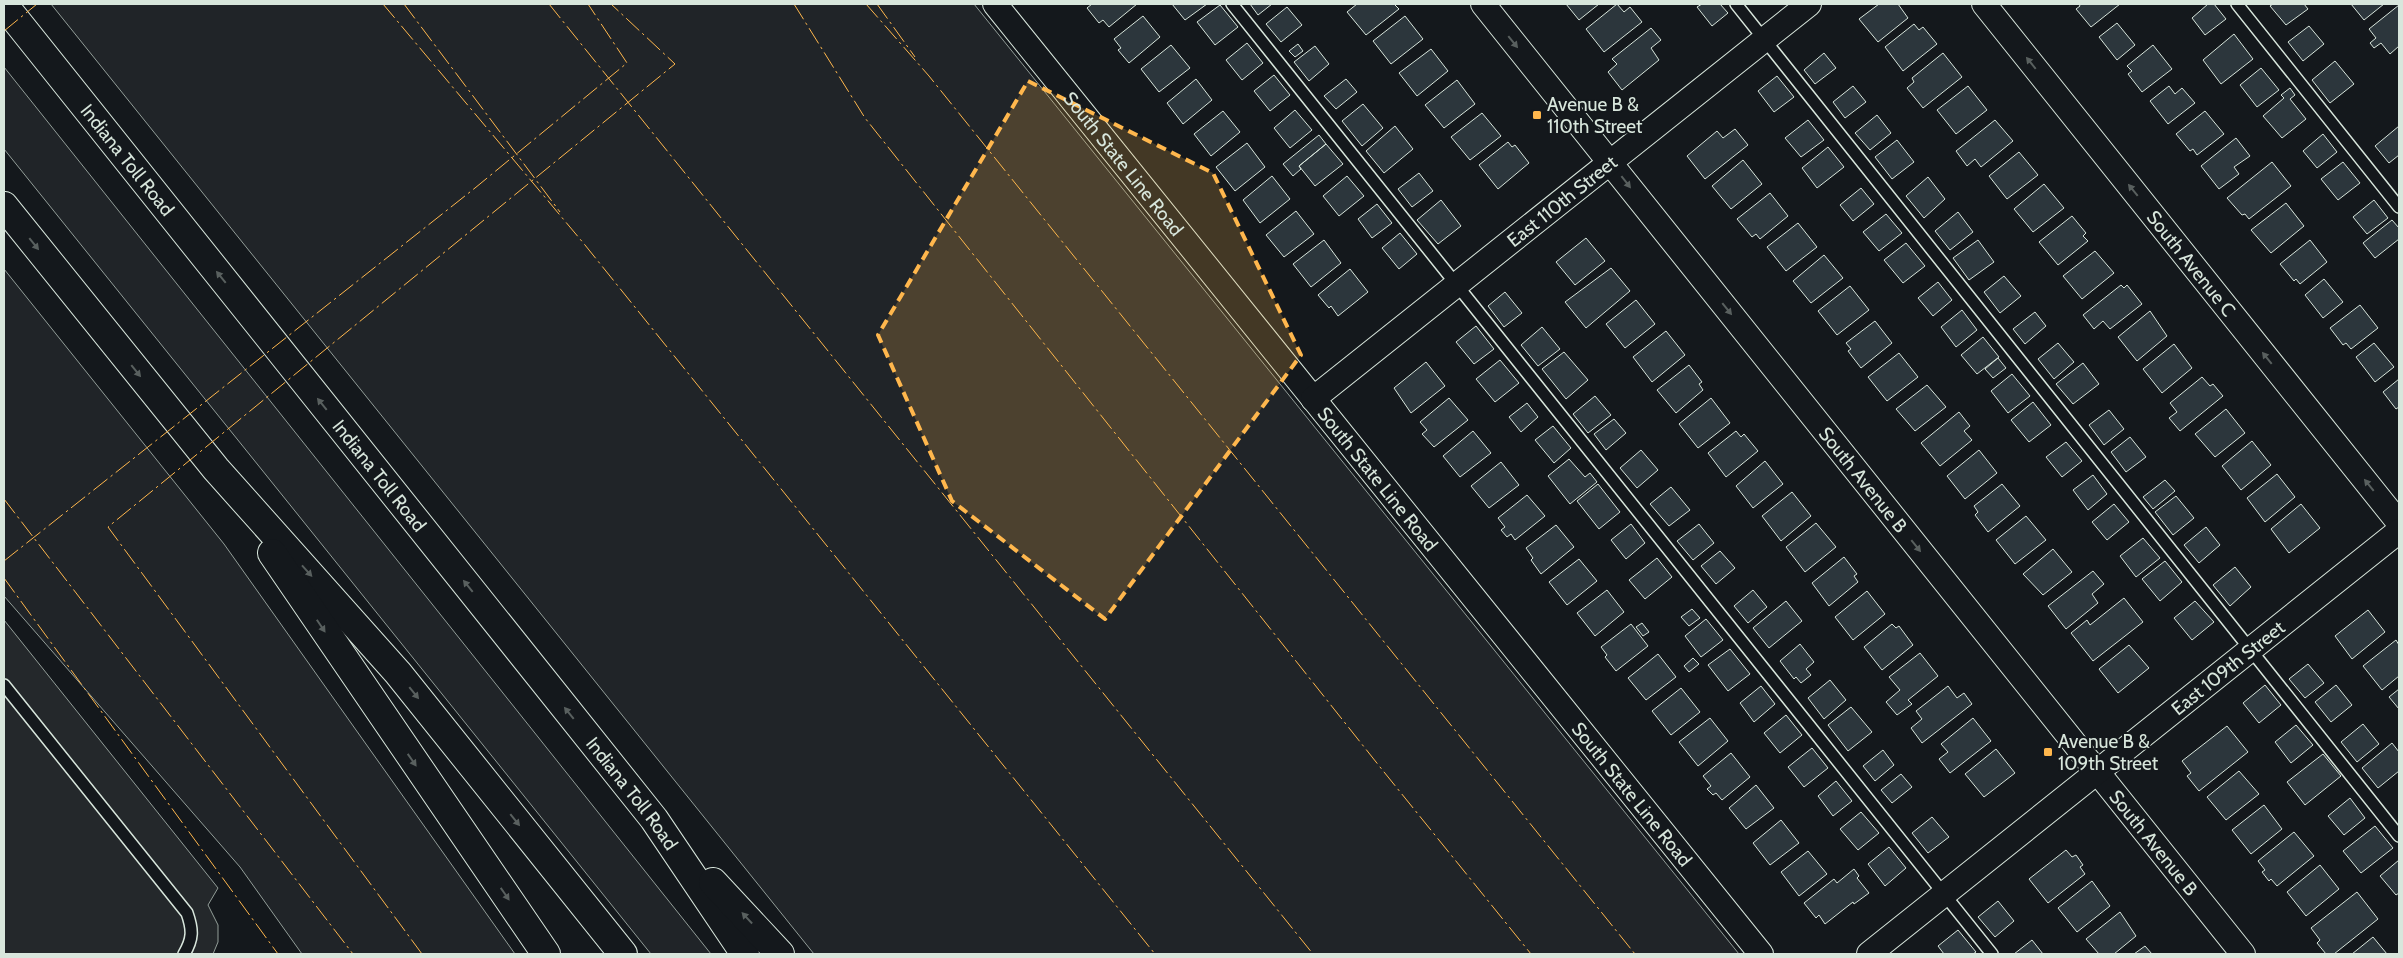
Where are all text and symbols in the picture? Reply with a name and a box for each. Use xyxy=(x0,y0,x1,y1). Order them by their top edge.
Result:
one-way arrow xyxy=(1508,35,1519,48)
one-way arrow xyxy=(2026,57,2037,70)
street label: South State Line Road xyxy=(1059,87,1189,240)
place label: Avenue B & 110th Street xyxy=(1547,93,1643,138)
street label: Indiana Toll Road xyxy=(76,99,179,220)
marker: Avenue B & 110th Street xyxy=(1531,109,1543,121)
street label: East 110th Street xyxy=(1502,150,1622,252)
one-way arrow xyxy=(1620,176,1631,189)
one-way arrow xyxy=(2127,184,2138,197)
street label: South Avenue C xyxy=(2142,206,2241,321)
one-way arrow xyxy=(29,237,40,250)
one-way arrow xyxy=(215,271,226,284)
one-way arrow xyxy=(1722,303,1733,316)
one-way arrow xyxy=(2262,352,2273,365)
one-way arrow xyxy=(131,364,142,377)
one-way arrow xyxy=(317,398,328,411)
street label: South State Line Road xyxy=(1313,402,1443,556)
street label: Indiana Toll Road xyxy=(328,415,431,536)
street label: South Avenue B xyxy=(1814,422,1913,537)
one-way arrow xyxy=(2363,479,2374,492)
one-way arrow xyxy=(1911,539,1922,552)
one-way arrow xyxy=(301,564,313,576)
one-way arrow xyxy=(462,580,473,593)
street label: East 109th Street xyxy=(2167,615,2289,720)
one-way arrow xyxy=(316,619,326,633)
one-way arrow xyxy=(408,686,419,699)
one-way arrow xyxy=(564,706,575,719)
street label: South State Line Road xyxy=(1567,717,1697,871)
place label: Avenue B & 109th Street xyxy=(2058,730,2159,775)
street label: Indiana Toll Road xyxy=(581,732,683,854)
marker: Avenue B & 109th Street xyxy=(2042,746,2054,758)
one-way arrow xyxy=(407,753,417,767)
street label: South Avenue B xyxy=(2105,785,2203,900)
one-way arrow xyxy=(510,813,521,826)
one-way arrow xyxy=(500,887,510,901)
one-way arrow xyxy=(741,913,753,925)

